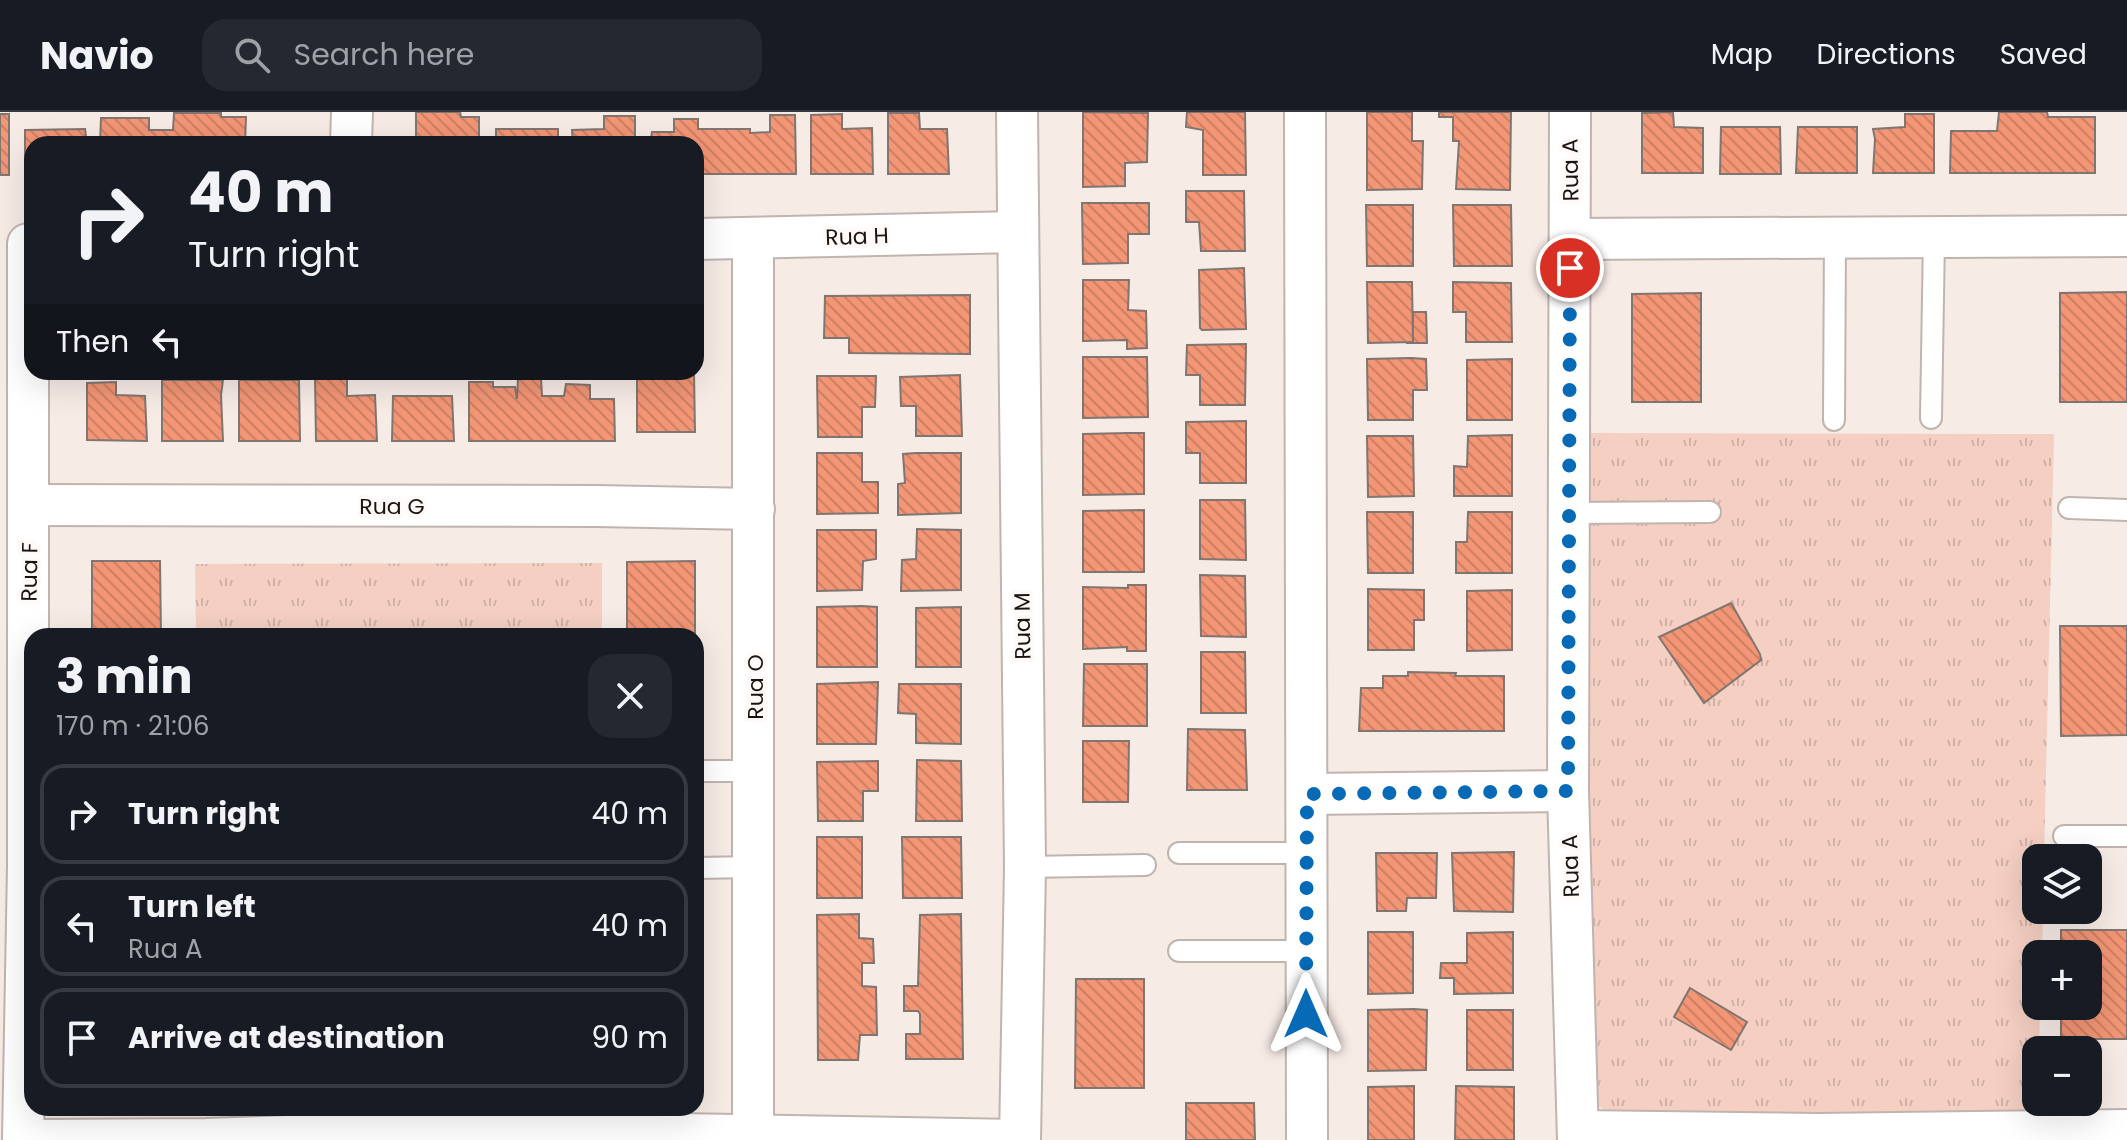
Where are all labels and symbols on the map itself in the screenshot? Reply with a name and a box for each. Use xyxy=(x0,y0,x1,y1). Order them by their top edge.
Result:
street label: Rua A xyxy=(1554,138,1587,202)
street label: Rua H xyxy=(825,220,889,253)
pin xyxy=(1536,234,1604,302)
street label: Rua G xyxy=(359,491,425,522)
street label: Rua F xyxy=(13,542,46,602)
street label: Rua M xyxy=(1006,592,1039,660)
street label: Rua O xyxy=(740,654,771,720)
street label: Rua A xyxy=(1554,834,1587,898)
position arrow xyxy=(1264,972,1348,1056)

